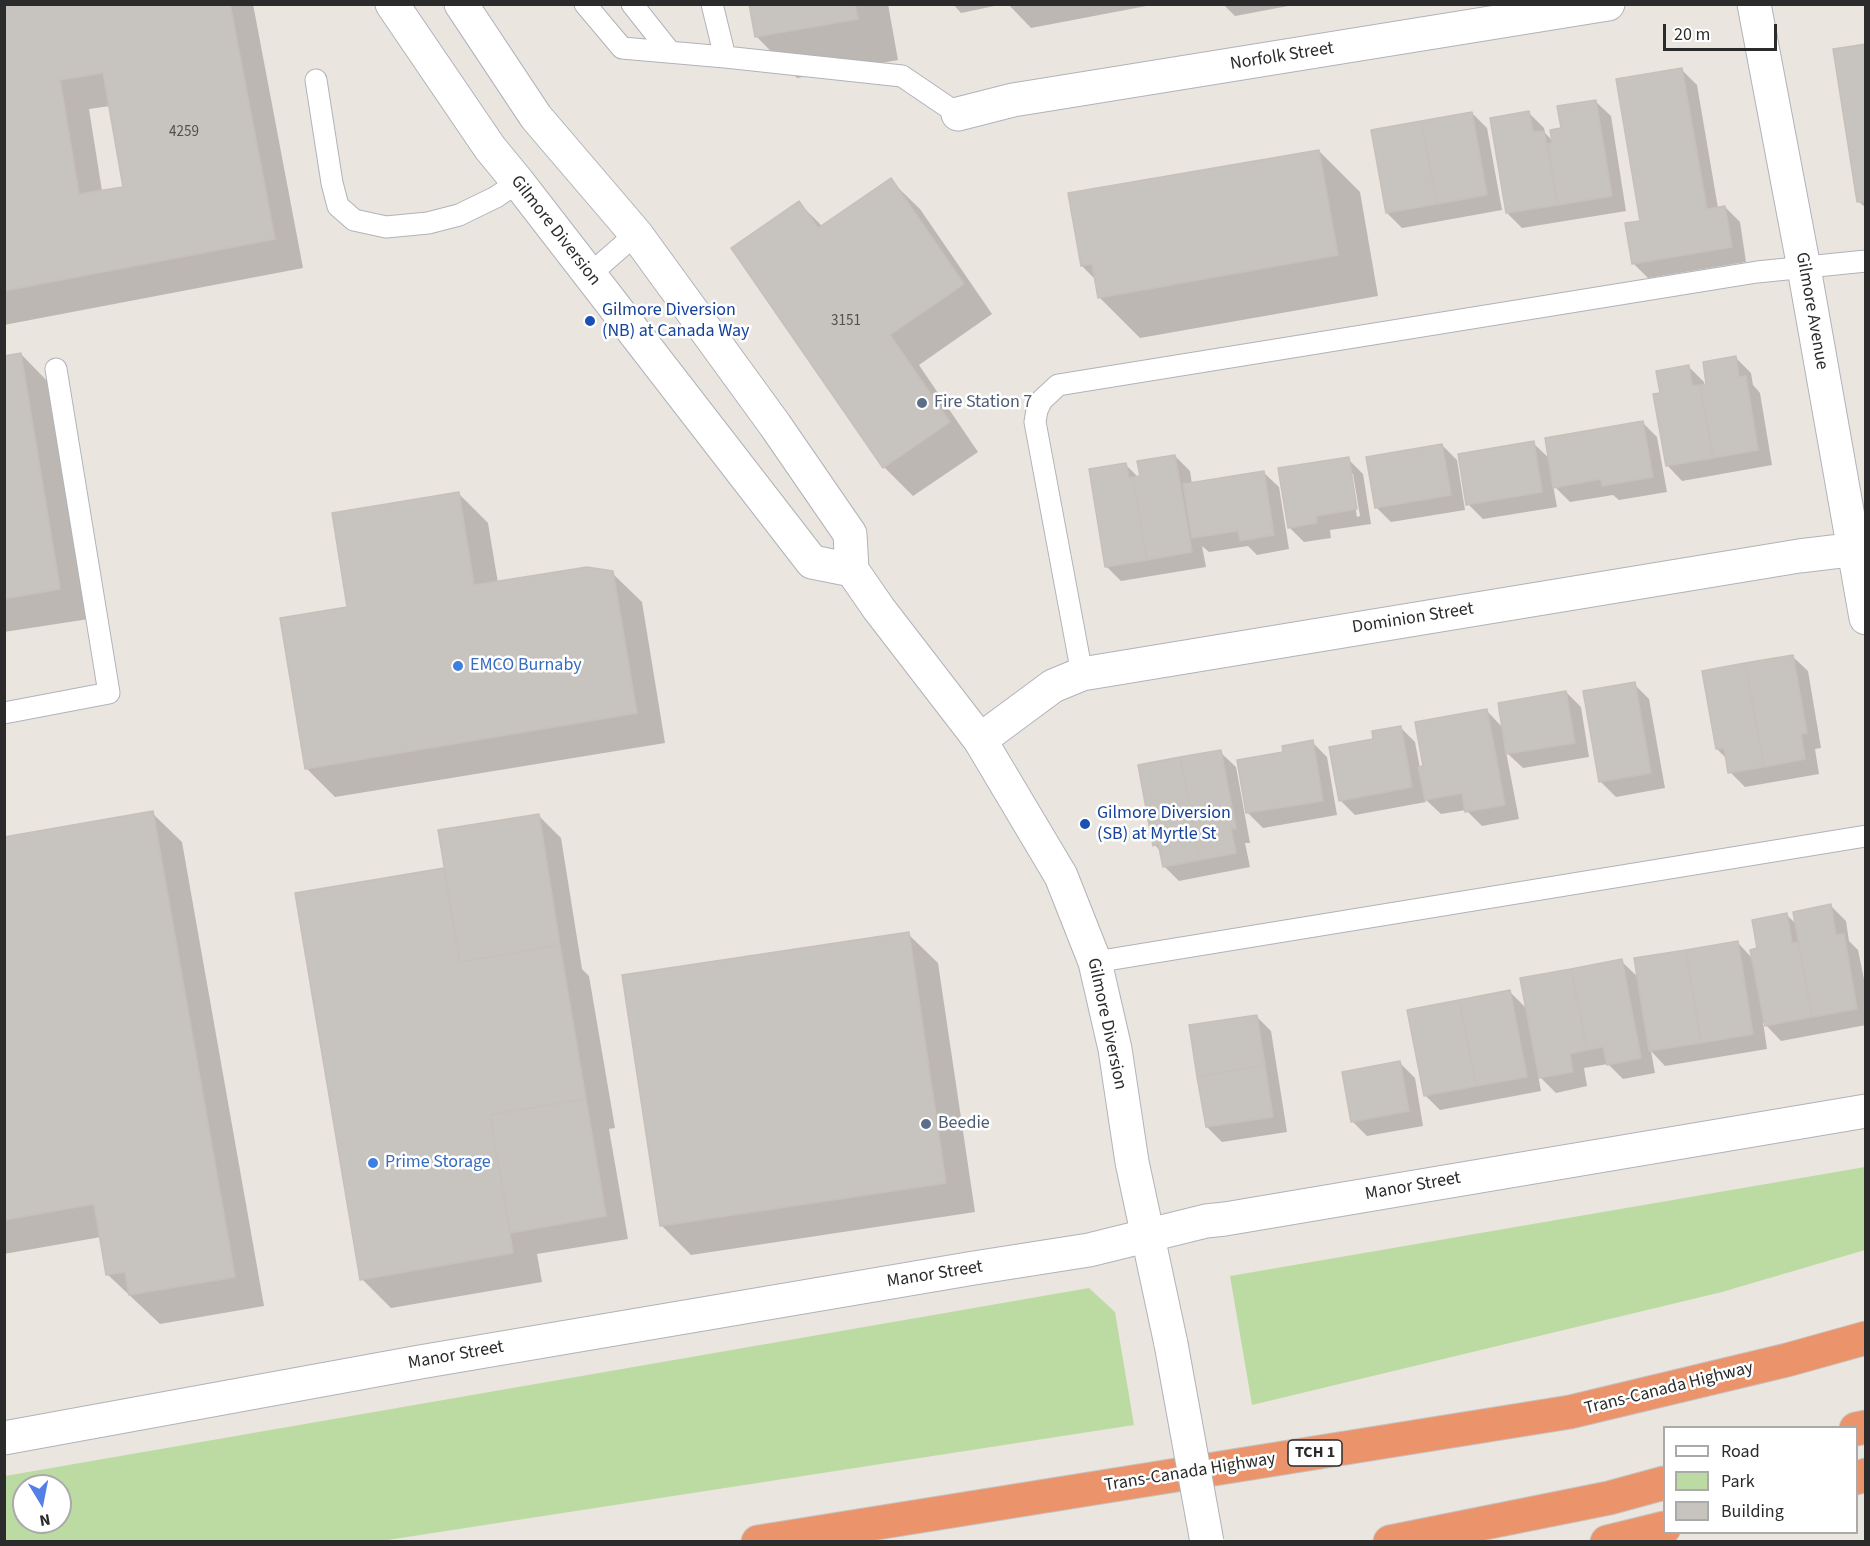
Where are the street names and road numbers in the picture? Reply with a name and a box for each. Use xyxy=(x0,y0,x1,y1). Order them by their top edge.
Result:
street label: Norfolk Street xyxy=(1229,38,1335,76)
street label: Gilmore Diversion xyxy=(505,172,605,290)
street label: Gilmore Avenue xyxy=(1790,251,1832,371)
street label: Dominion Street xyxy=(1351,599,1475,639)
street label: Gilmore Diversion xyxy=(1082,956,1130,1092)
street label: Manor Street xyxy=(1364,1168,1462,1206)
street label: Manor Street xyxy=(886,1257,984,1293)
street label: Manor Street xyxy=(407,1337,505,1375)
street label: Trans-Canada Highway xyxy=(1582,1358,1756,1420)
road number: TCH 1 xyxy=(1288,1440,1342,1466)
street label: Trans-Canada Highway xyxy=(1103,1449,1277,1497)

